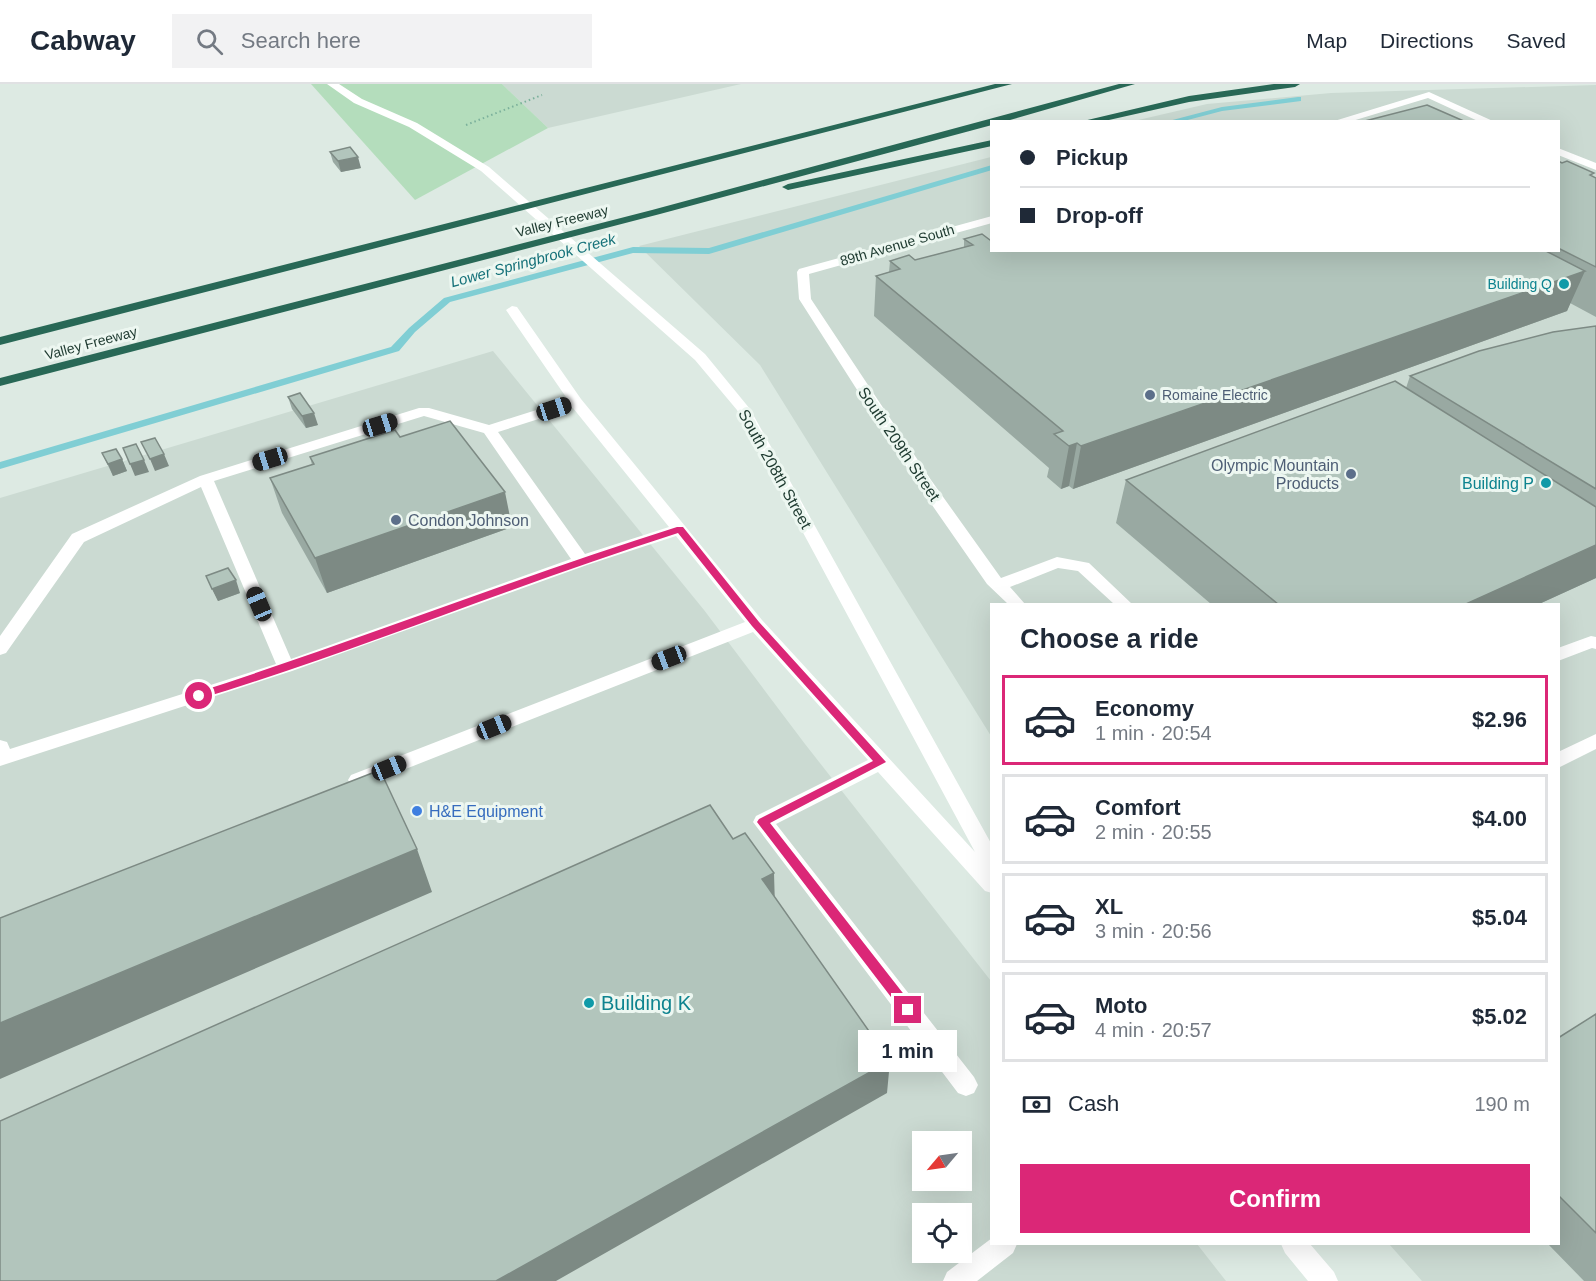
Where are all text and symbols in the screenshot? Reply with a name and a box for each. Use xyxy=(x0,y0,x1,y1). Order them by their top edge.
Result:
search box xyxy=(172,14,592,68)
text: Cabway xyxy=(30,25,136,56)
icon: search xyxy=(193,25,226,58)
text: Search here xyxy=(241,28,361,53)
text: Map xyxy=(1306,29,1347,52)
text: Directions xyxy=(1380,29,1473,52)
text: Saved xyxy=(1506,29,1566,52)
text: Pickup xyxy=(1056,145,1128,170)
street label: Valley Freeway xyxy=(514,202,610,240)
text: Drop-off xyxy=(1056,203,1143,228)
street label: 89th Avenue South xyxy=(838,221,956,269)
water label: Lower Springbrook Creek xyxy=(449,229,619,290)
place label: Building Q xyxy=(1487,276,1552,292)
marker: Building Q xyxy=(1557,277,1571,291)
street label: Valley Freeway xyxy=(43,323,139,363)
street label: South 209th Street xyxy=(855,384,944,505)
place label: Romaine Electric xyxy=(1162,387,1268,403)
marker: Romaine Electric xyxy=(1143,388,1157,402)
car xyxy=(534,395,574,423)
street label: South 208th Street xyxy=(735,407,815,532)
car xyxy=(360,411,400,439)
car xyxy=(250,445,290,473)
place label: Olympic Mountain Products xyxy=(1211,457,1339,492)
marker: Olympic Mountain Products xyxy=(1344,467,1358,481)
place label: Building P xyxy=(1462,475,1534,492)
marker: Building P xyxy=(1539,476,1553,490)
place label: Condon Johnson xyxy=(408,512,529,529)
marker: Condon Johnson xyxy=(389,513,403,527)
car xyxy=(244,584,274,624)
text: Choose a ride xyxy=(1020,624,1199,654)
car xyxy=(649,643,689,673)
route start xyxy=(185,682,212,709)
icon: car xyxy=(1023,693,1077,747)
text: Economy xyxy=(1095,696,1194,721)
text: $2.96 xyxy=(1472,707,1527,732)
car xyxy=(474,712,514,742)
text: 1 min · 20:54 xyxy=(1095,722,1212,744)
car xyxy=(369,753,409,783)
icon: car xyxy=(1023,792,1077,846)
text: Comfort xyxy=(1095,795,1181,820)
place label: H&E Equipment xyxy=(429,803,543,820)
marker: H&E Equipment xyxy=(410,804,424,818)
text: $4.00 xyxy=(1472,806,1527,831)
text: 2 min · 20:55 xyxy=(1095,821,1212,843)
icon: car xyxy=(1023,891,1077,945)
text: XL xyxy=(1095,894,1123,919)
text: $5.04 xyxy=(1472,905,1527,930)
text: 3 min · 20:56 xyxy=(1095,920,1212,942)
icon: car xyxy=(1023,990,1077,1044)
place label: Building K xyxy=(601,992,692,1014)
text: Moto xyxy=(1095,993,1148,1018)
marker: Building K xyxy=(582,996,596,1010)
route end xyxy=(894,996,921,1023)
text: $5.02 xyxy=(1472,1004,1527,1029)
text: 4 min · 20:57 xyxy=(1095,1019,1212,1041)
callout: 1 min xyxy=(858,1031,958,1073)
text: 1 min xyxy=(881,1040,934,1062)
icon: cash xyxy=(1020,1088,1053,1121)
text: Cash xyxy=(1068,1091,1119,1116)
text: 190 m xyxy=(1474,1093,1530,1115)
north arrow xyxy=(912,1131,972,1191)
map controls xyxy=(912,1131,972,1263)
button: Confirm xyxy=(1020,1164,1530,1233)
button: locate xyxy=(912,1203,972,1263)

